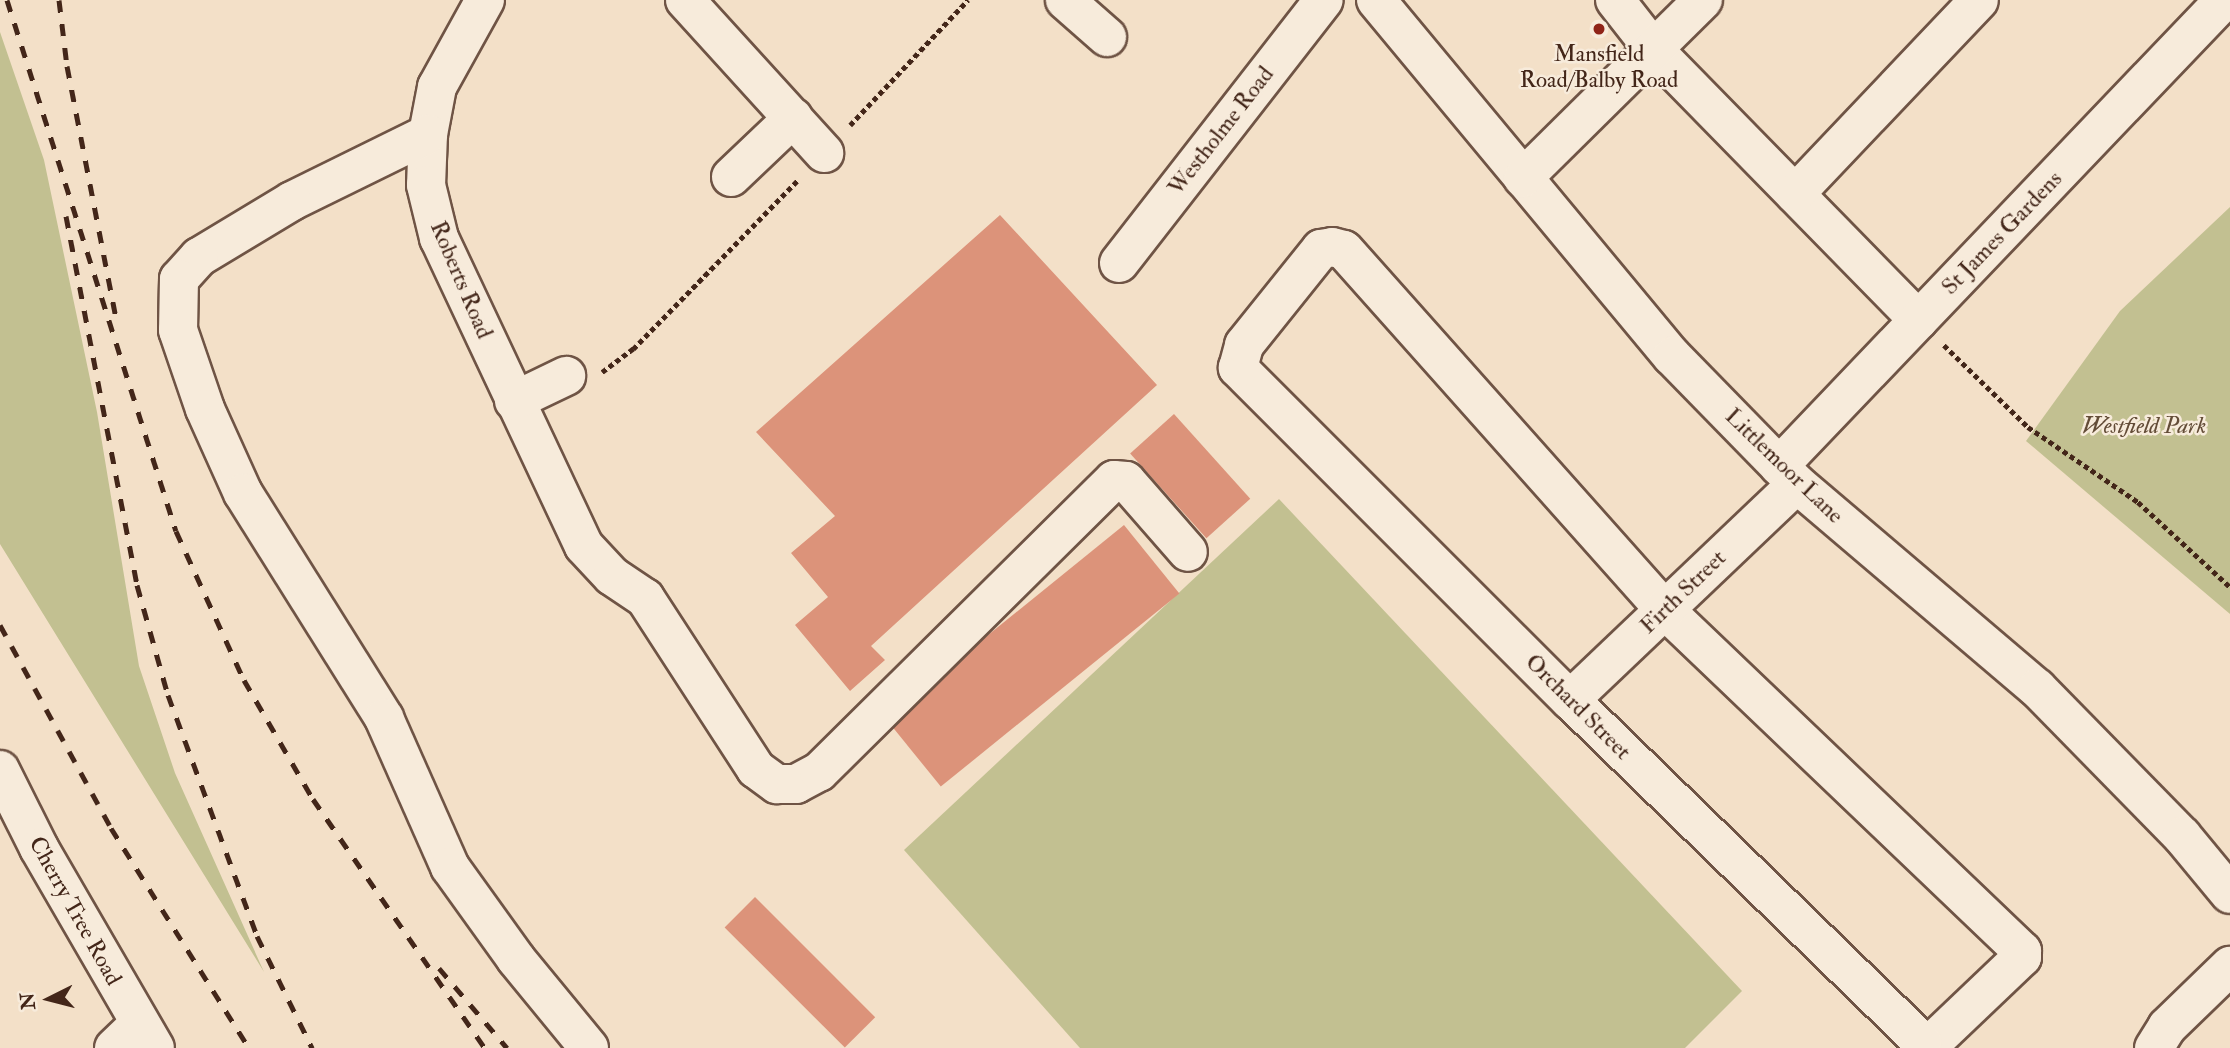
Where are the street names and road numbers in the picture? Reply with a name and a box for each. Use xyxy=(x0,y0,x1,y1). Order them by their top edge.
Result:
street label: Westholme Road xyxy=(1162,61,1280,201)
street label: St James Gardens xyxy=(1936,165,2068,301)
street label: Roberts Road xyxy=(424,217,498,343)
street label: Littlemoor Lane xyxy=(1719,403,1849,529)
street label: Firth Street xyxy=(1634,544,1732,640)
street label: Orchard Street xyxy=(1519,648,1637,766)
street label: Cherry Tree Road xyxy=(23,832,127,990)

